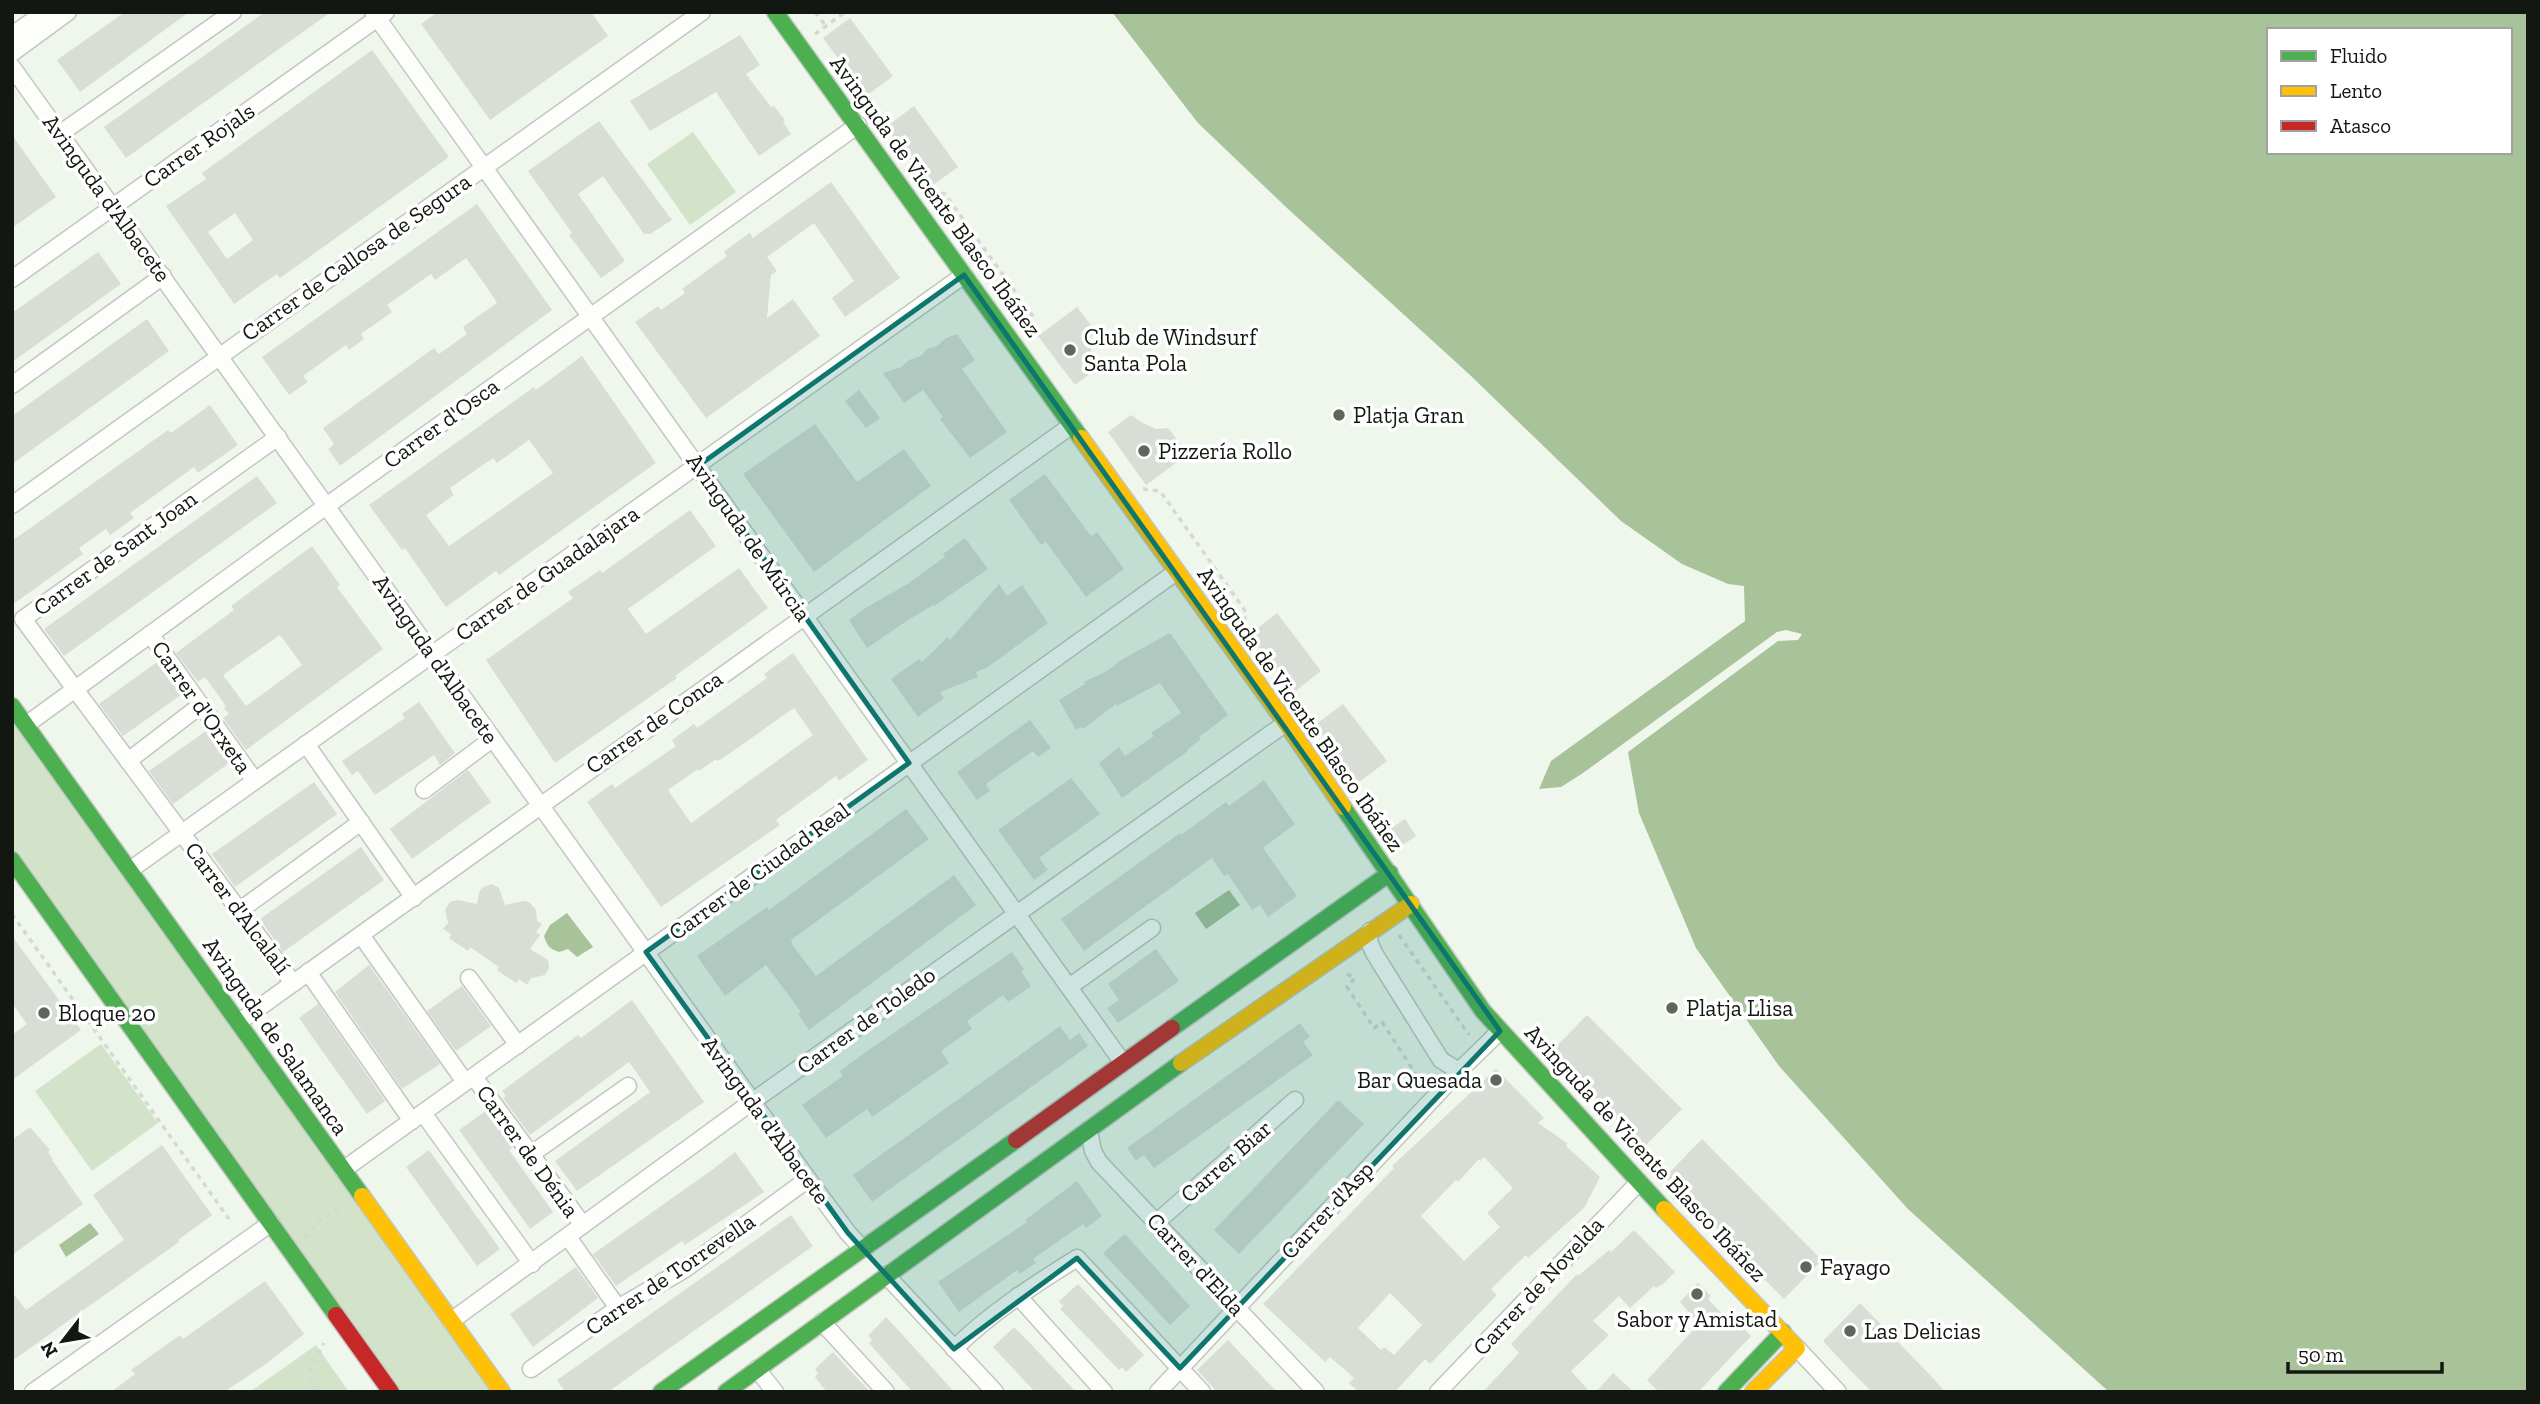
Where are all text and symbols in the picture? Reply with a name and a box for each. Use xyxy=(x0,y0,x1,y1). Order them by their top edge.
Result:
legend xyxy=(2267,28,2512,154)
text: Fluido xyxy=(2330,43,2387,68)
street label: Avinguda de Vicente Blasco Ibáñez xyxy=(824,50,1048,343)
text: Lento xyxy=(2330,78,2382,103)
street label: Carrer Rojals xyxy=(138,96,260,194)
street label: Avinguda d'Albacete xyxy=(37,109,177,287)
text: Atasco xyxy=(2330,113,2391,138)
street label: Carrer de Callosa de Segura xyxy=(236,167,476,347)
place label: Club de Windsurf Santa Pola xyxy=(1084,323,1258,377)
marker: Club de Windsurf Santa Pola xyxy=(1062,342,1078,358)
street label: Carrer d'Osca xyxy=(378,372,504,474)
place label: Platja Gran xyxy=(1353,401,1464,429)
marker: Platja Gran xyxy=(1331,407,1347,423)
place label: Pizzería Rollo xyxy=(1158,437,1292,465)
marker: Pizzería Rollo xyxy=(1136,443,1152,459)
street label: Avinguda de Múrcia xyxy=(680,448,818,626)
street label: Carrer de Sant Joan xyxy=(28,484,202,622)
street label: Carrer de Guadalajara xyxy=(450,499,644,647)
street label: Avinguda de Vicente Blasco Ibáñez xyxy=(1192,561,1411,857)
street label: Avinguda d'Albacete xyxy=(367,569,505,749)
street label: Carrer d'Orxeta xyxy=(146,635,258,779)
street label: Carrer de Conca xyxy=(580,664,728,780)
street label: Carrer de Ciudad Real xyxy=(663,796,855,946)
street label: Carrer d'Alcalalí xyxy=(179,836,297,980)
street label: Avinguda de Salamanca xyxy=(197,932,355,1140)
street label: Carrer de Toledo xyxy=(791,960,941,1080)
place label: Platja Llisa xyxy=(1686,994,1793,1022)
place label: Bloque 20 xyxy=(58,999,156,1027)
marker: Platja Llisa xyxy=(1664,1000,1680,1016)
marker: Bloque 20 xyxy=(36,1005,52,1021)
street label: Avinguda de Vicente Blasco Ibáñez xyxy=(1519,1018,1773,1288)
street label: Avinguda d'Albacete xyxy=(696,1031,836,1209)
place label: Bar Quesada xyxy=(1357,1066,1482,1094)
marker: Bar Quesada xyxy=(1488,1072,1504,1088)
street label: Carrer de Dénia xyxy=(471,1079,585,1223)
street label: Carrer Biar xyxy=(1175,1114,1277,1208)
street label: Carrer d'Asp xyxy=(1275,1155,1379,1265)
street label: Carrer de Torrevella xyxy=(580,1207,760,1341)
street label: Carrer d'Elda xyxy=(1141,1207,1251,1321)
street label: Carrer de Novelda xyxy=(1467,1211,1609,1361)
place label: Fayago xyxy=(1820,1253,1890,1281)
marker: Fayago xyxy=(1798,1259,1814,1275)
marker: Sabor y Amistad xyxy=(1689,1286,1705,1302)
place label: Sabor y Amistad xyxy=(1617,1305,1778,1333)
north arrow xyxy=(28,1306,98,1376)
place label: Las Delicias xyxy=(1864,1317,1981,1345)
marker: Las Delicias xyxy=(1842,1323,1858,1339)
scale bar xyxy=(2288,1330,2442,1374)
text: N xyxy=(35,1337,62,1362)
text: 50 m xyxy=(2298,1342,2344,1367)

